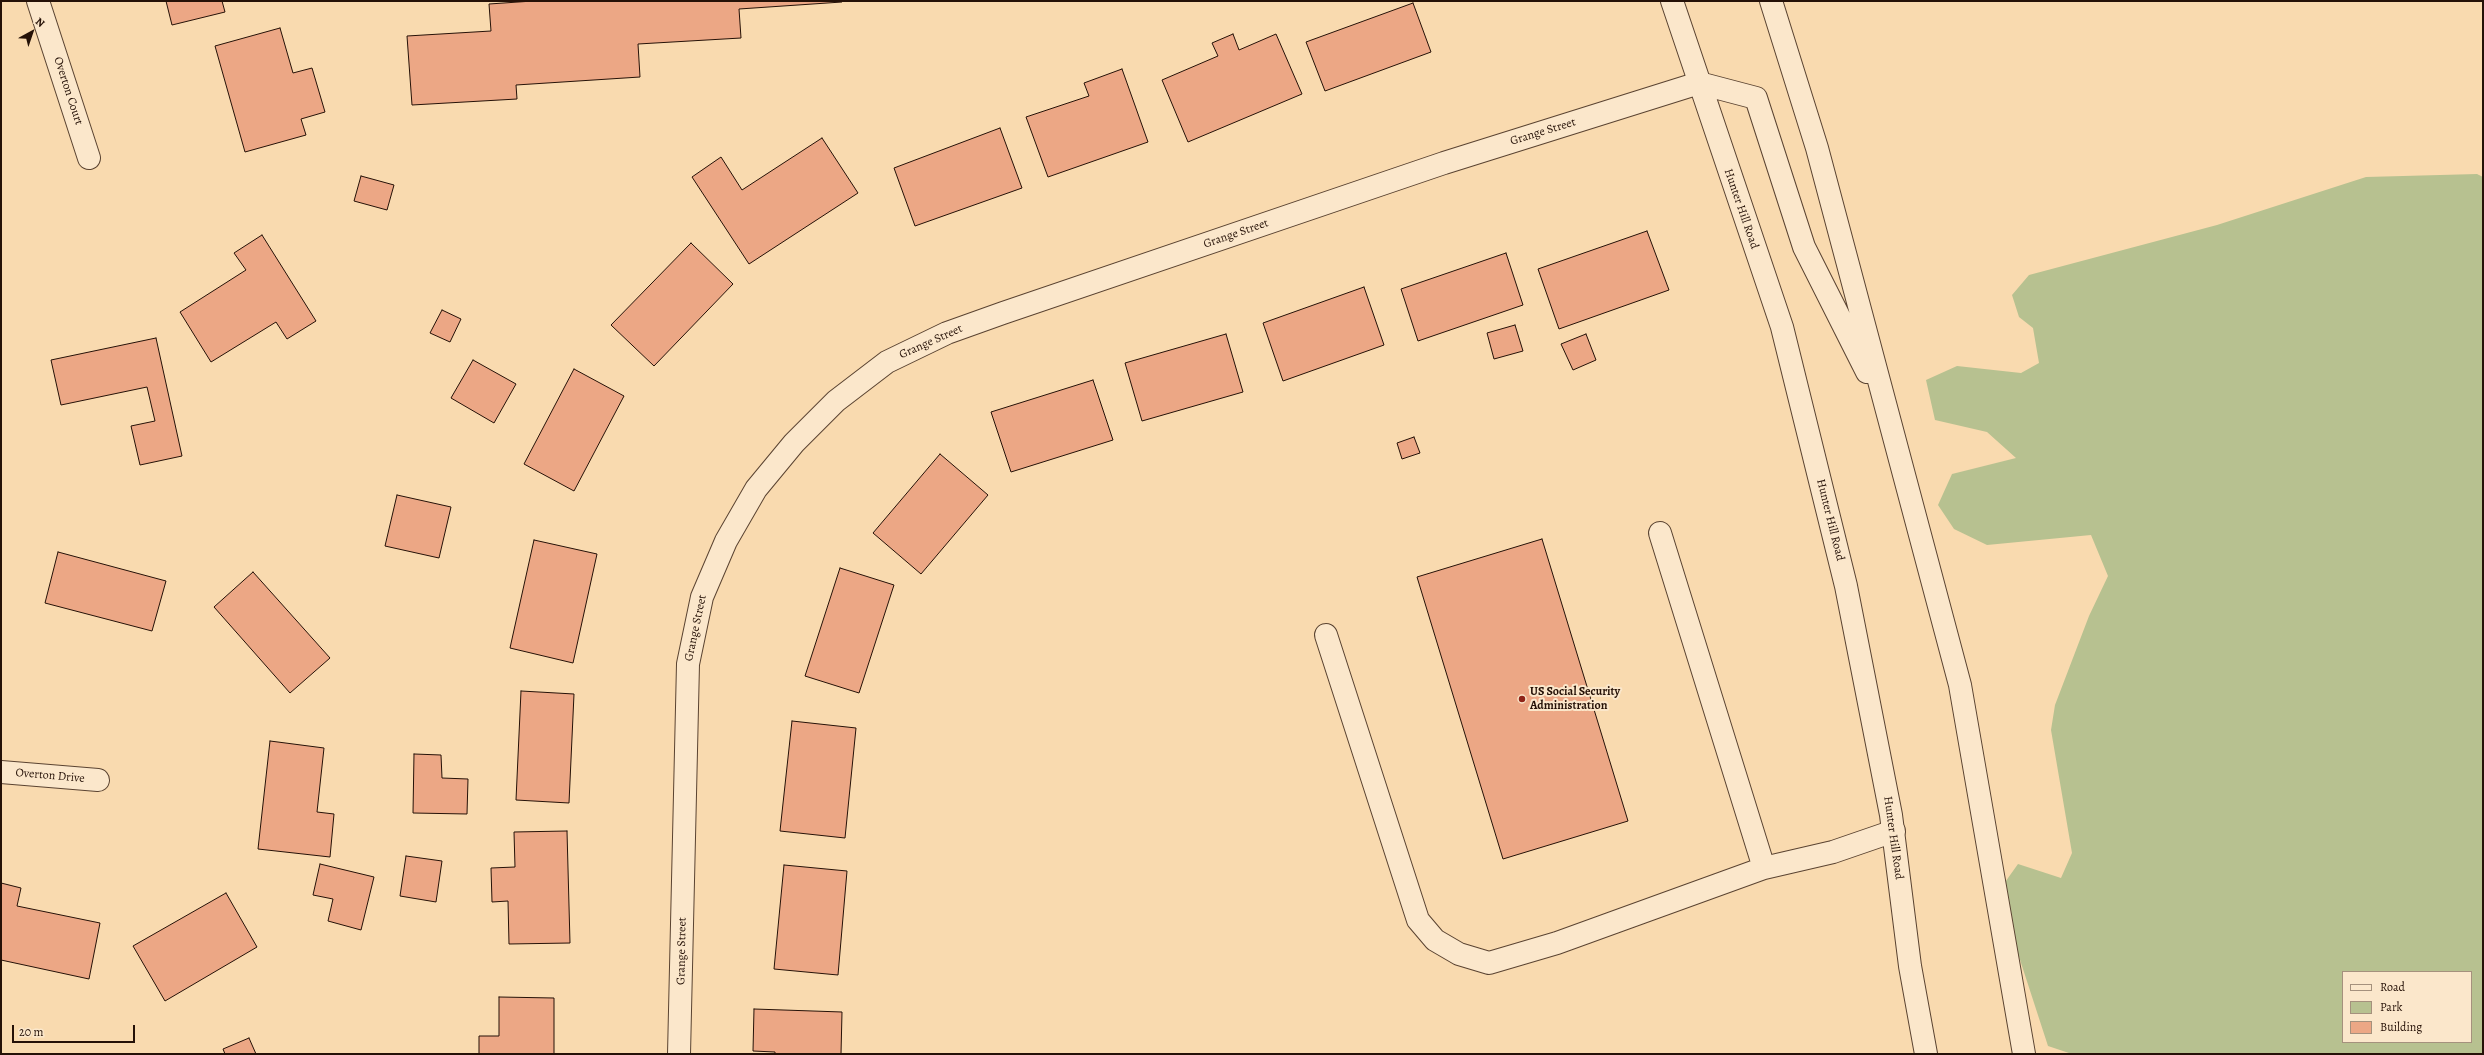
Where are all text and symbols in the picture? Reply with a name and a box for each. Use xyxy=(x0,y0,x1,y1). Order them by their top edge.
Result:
north arrow xyxy=(12,12,52,52)
text: N xyxy=(32,14,48,31)
street label: Overton Court xyxy=(50,55,86,127)
street label: Grange Street xyxy=(1509,115,1577,149)
street label: Hunter Hill Road xyxy=(1721,167,1761,251)
street label: Grange Street xyxy=(1202,216,1270,252)
street label: Grange Street xyxy=(897,322,965,362)
street label: Hunter Hill Road xyxy=(1813,478,1847,562)
street label: Grange Street xyxy=(682,593,710,663)
place label: US Social Security Administration xyxy=(1530,685,1620,713)
marker: US Social Security Administration xyxy=(1517,694,1527,704)
street label: Overton Drive xyxy=(15,766,85,786)
street label: Hunter Hill Road xyxy=(1880,795,1906,881)
street label: Grange Street xyxy=(674,917,690,985)
legend xyxy=(2342,971,2472,1043)
text: Road xyxy=(2380,979,2405,995)
text: Park xyxy=(2380,999,2403,1015)
scale bar xyxy=(14,1017,137,1043)
text: Building xyxy=(2380,1019,2422,1035)
text: 20 m xyxy=(19,1024,43,1040)

